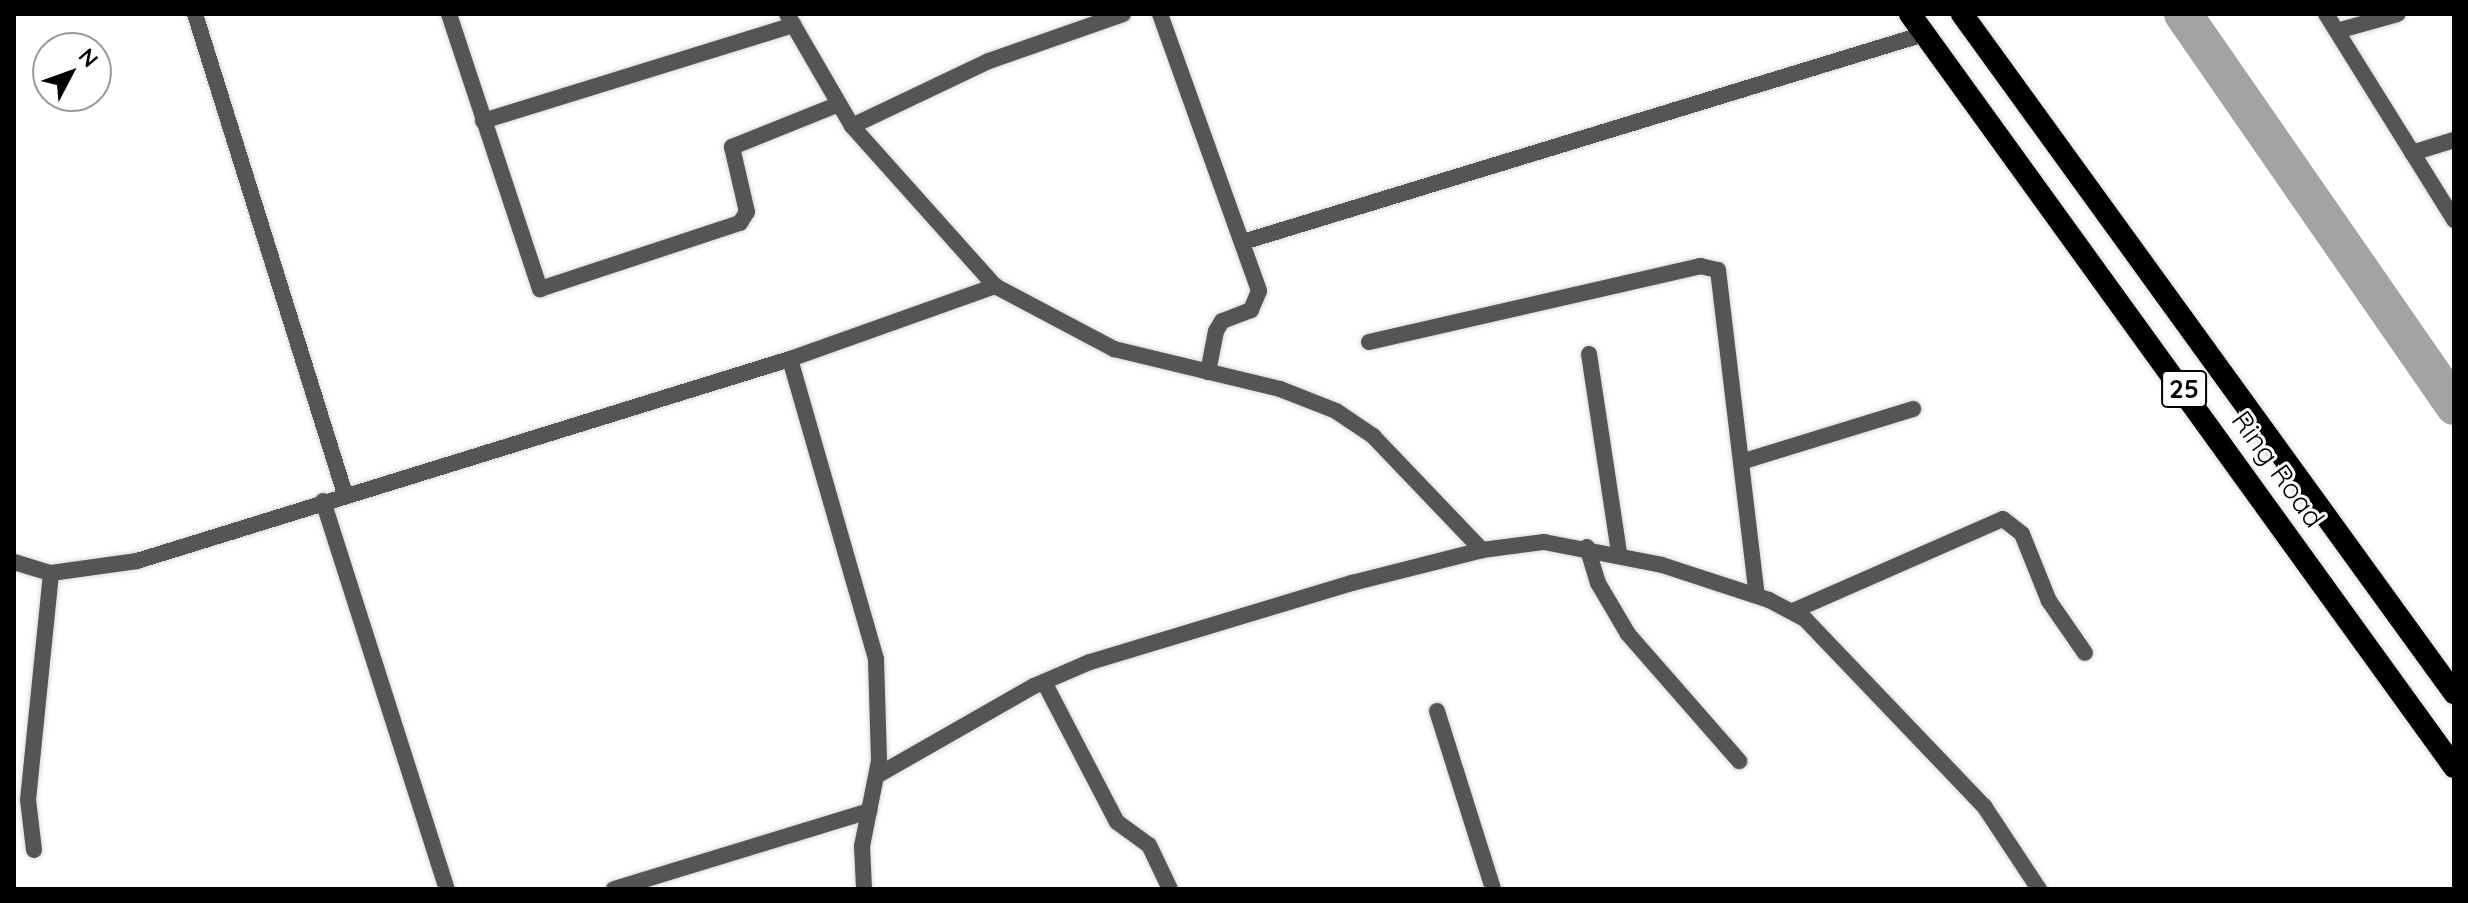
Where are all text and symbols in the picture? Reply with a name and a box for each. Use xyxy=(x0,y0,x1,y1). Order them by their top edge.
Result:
north arrow xyxy=(32,32,112,112)
text: N xyxy=(73,42,104,73)
road number: 25 xyxy=(2160,367,2208,411)
street label: Ring Road xyxy=(2225,404,2331,534)

